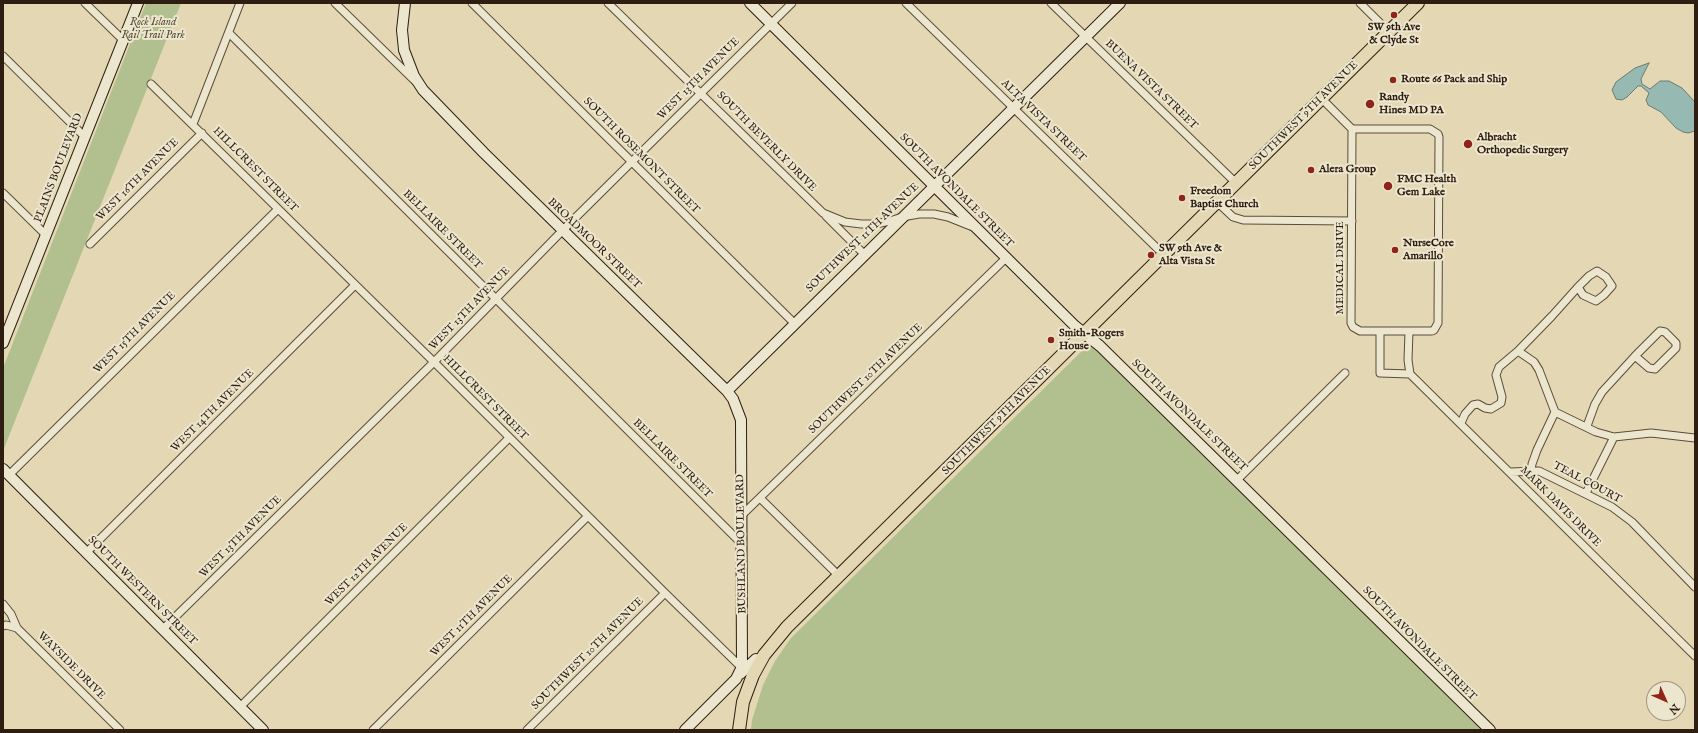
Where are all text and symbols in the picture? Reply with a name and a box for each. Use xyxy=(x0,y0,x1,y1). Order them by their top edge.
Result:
marker: SW 9th Ave & Clyde St xyxy=(1389,10,1399,20)
park label: Rock Island Rail Trail Park xyxy=(121,16,185,42)
place label: SW 9th Ave & Clyde St xyxy=(1368,21,1420,47)
street label: WEST 13TH AVENUE xyxy=(655,35,743,123)
street label: BUENA VISTA STREET xyxy=(1102,37,1200,133)
street label: SOUTHWEST 9TH AVENUE xyxy=(1247,59,1361,173)
place label: Route 66 Pack and Ship xyxy=(1401,73,1507,87)
marker: Route 66 Pack and Ship xyxy=(1388,75,1398,85)
street label: ALTA VISTA STREET xyxy=(998,77,1088,165)
street label: SOUTH BEVERLY DRIVE xyxy=(713,89,819,195)
place label: Randy Hines MD PA xyxy=(1379,91,1444,117)
street label: SOUTH ROSEMONT STREET xyxy=(580,95,702,217)
marker: Randy Hines MD PA xyxy=(1364,98,1376,110)
street label: PLAINS BOULEVARD xyxy=(32,111,86,225)
street label: HILLCREST STREET xyxy=(210,125,300,215)
street label: SOUTH AVONDALE STREET xyxy=(896,131,1016,251)
place label: Albracht Orthopedic Surgery xyxy=(1477,131,1568,157)
street label: WEST 16TH AVENUE xyxy=(94,136,182,224)
marker: Albracht Orthopedic Surgery xyxy=(1462,138,1474,150)
place label: Alera Group xyxy=(1319,163,1376,177)
marker: Alera Group xyxy=(1306,165,1316,175)
place label: FMC Health Gem Lake xyxy=(1397,173,1456,199)
street label: SOUTHWEST 11TH AVENUE xyxy=(804,180,922,296)
marker: FMC Health Gem Lake xyxy=(1382,180,1394,192)
place label: Freedom Baptist Church xyxy=(1190,185,1259,211)
street label: BELLAIRE STREET xyxy=(400,188,484,272)
marker: Freedom Baptist Church xyxy=(1177,193,1187,203)
street label: BROADMOOR STREET xyxy=(545,196,643,292)
street label: MEDICAL DRIVE xyxy=(1334,221,1348,315)
place label: NurseCore Amarillo xyxy=(1403,237,1454,263)
place label: SW 9th Ave & Alta Vista St xyxy=(1159,242,1222,268)
marker: NurseCore Amarillo xyxy=(1390,245,1400,255)
marker: SW 9th Ave & Alta Vista St xyxy=(1146,250,1156,260)
street label: WEST 13TH AVENUE xyxy=(427,265,513,353)
street label: WEST 15TH AVENUE xyxy=(91,289,179,377)
street label: SOUTHWEST 10TH AVENUE xyxy=(806,321,926,437)
place label: Smith-Rogers House xyxy=(1059,327,1124,353)
marker: Smith-Rogers House xyxy=(1046,335,1056,345)
street label: HILLCREST STREET xyxy=(440,353,530,443)
street label: SOUTH AVONDALE STREET xyxy=(1128,357,1250,475)
street label: SOUTHWEST 9TH AVENUE xyxy=(940,364,1054,478)
street label: WEST 14TH AVENUE xyxy=(169,367,257,455)
street label: BELLAIRE STREET xyxy=(630,417,714,501)
street label: TEAL COURT xyxy=(1551,459,1623,507)
street label: MARK DAVIS DRIVE xyxy=(1517,464,1603,550)
street label: BUSHLAND BOULEVARD xyxy=(734,474,750,614)
street label: WEST 13TH AVENUE xyxy=(197,493,285,581)
street label: WEST 12TH AVENUE xyxy=(323,521,411,609)
street label: SOUTH WESTERN STREET xyxy=(85,534,199,648)
street label: WEST 11TH AVENUE xyxy=(428,572,516,660)
street label: SOUTH AVONDALE STREET xyxy=(1359,584,1479,704)
street label: SOUTHWEST 10TH AVENUE xyxy=(529,595,647,713)
street label: WAYSIDE DRIVE xyxy=(34,629,108,703)
north arrow xyxy=(1646,681,1686,721)
text: N xyxy=(1665,700,1682,717)

